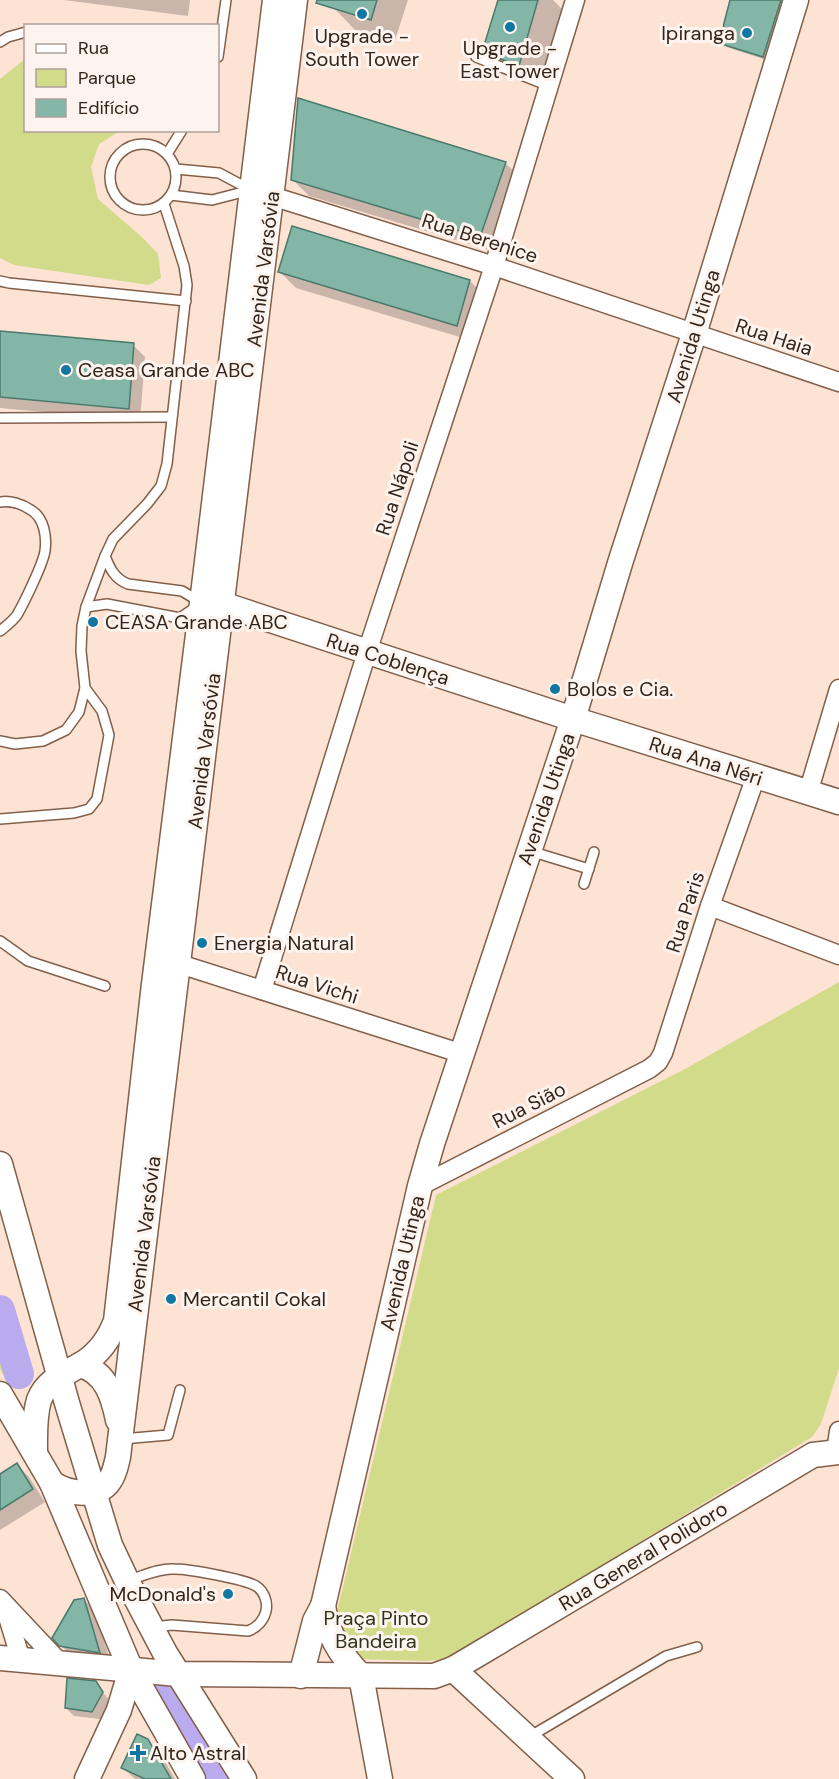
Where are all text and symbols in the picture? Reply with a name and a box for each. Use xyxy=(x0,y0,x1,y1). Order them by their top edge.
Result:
marker: Upgrade - South Tower xyxy=(355,7,369,21)
marker: Upgrade - East Tower xyxy=(503,20,517,34)
place label: Ipiranga xyxy=(661,20,735,46)
place label: Upgrade - South Tower xyxy=(305,23,419,72)
legend xyxy=(24,24,219,132)
marker: Ipiranga xyxy=(740,26,754,40)
place label: Upgrade - East Tower xyxy=(460,35,560,84)
text: Rua xyxy=(78,36,109,60)
text: Parque xyxy=(78,66,136,90)
text: Edifício xyxy=(78,96,139,120)
street label: Avenida Varsóvia xyxy=(241,190,285,348)
street label: Rua Berenice xyxy=(419,207,541,269)
street label: Avenida Utinga xyxy=(660,266,726,406)
street label: Rua Haia xyxy=(732,312,816,362)
place label: Ceasa Grande ABC xyxy=(78,357,255,383)
marker: Ceasa Grande ABC xyxy=(59,363,73,377)
street label: Rua Nápoli xyxy=(370,437,424,539)
place label: CEASA Grande ABC xyxy=(105,609,288,635)
marker: CEASA Grande ABC xyxy=(86,615,100,629)
street label: Rua Coblença xyxy=(323,627,453,691)
street label: Avenida Varsóvia xyxy=(182,672,226,830)
place label: Bolos e Cia. xyxy=(567,676,673,702)
marker: Bolos e Cia. xyxy=(548,682,562,696)
street label: Avenida Utinga xyxy=(511,730,581,868)
street label: Rua Ana Néri xyxy=(646,730,766,792)
street label: Rua Paris xyxy=(660,868,710,956)
place label: Energia Natural xyxy=(214,930,354,956)
marker: Energia Natural xyxy=(195,936,209,950)
street label: Rua Vichi xyxy=(272,958,362,1010)
street label: Rua Sião xyxy=(488,1076,570,1134)
street label: Avenida Varsóvia xyxy=(122,1155,166,1313)
street label: Avenida Utinga xyxy=(374,1193,430,1333)
place label: Mercantil Cokal xyxy=(183,1286,326,1312)
marker: Mercantil Cokal xyxy=(164,1292,178,1306)
street label: Rua General Polidoro xyxy=(554,1495,732,1617)
place label: McDonald's xyxy=(110,1581,216,1607)
marker: McDonald's xyxy=(221,1587,235,1601)
park label: Praça Pinto Bandeira xyxy=(324,1605,428,1654)
place label: Alto Astral xyxy=(150,1740,246,1766)
marker: Alto Astral xyxy=(131,1746,145,1760)

